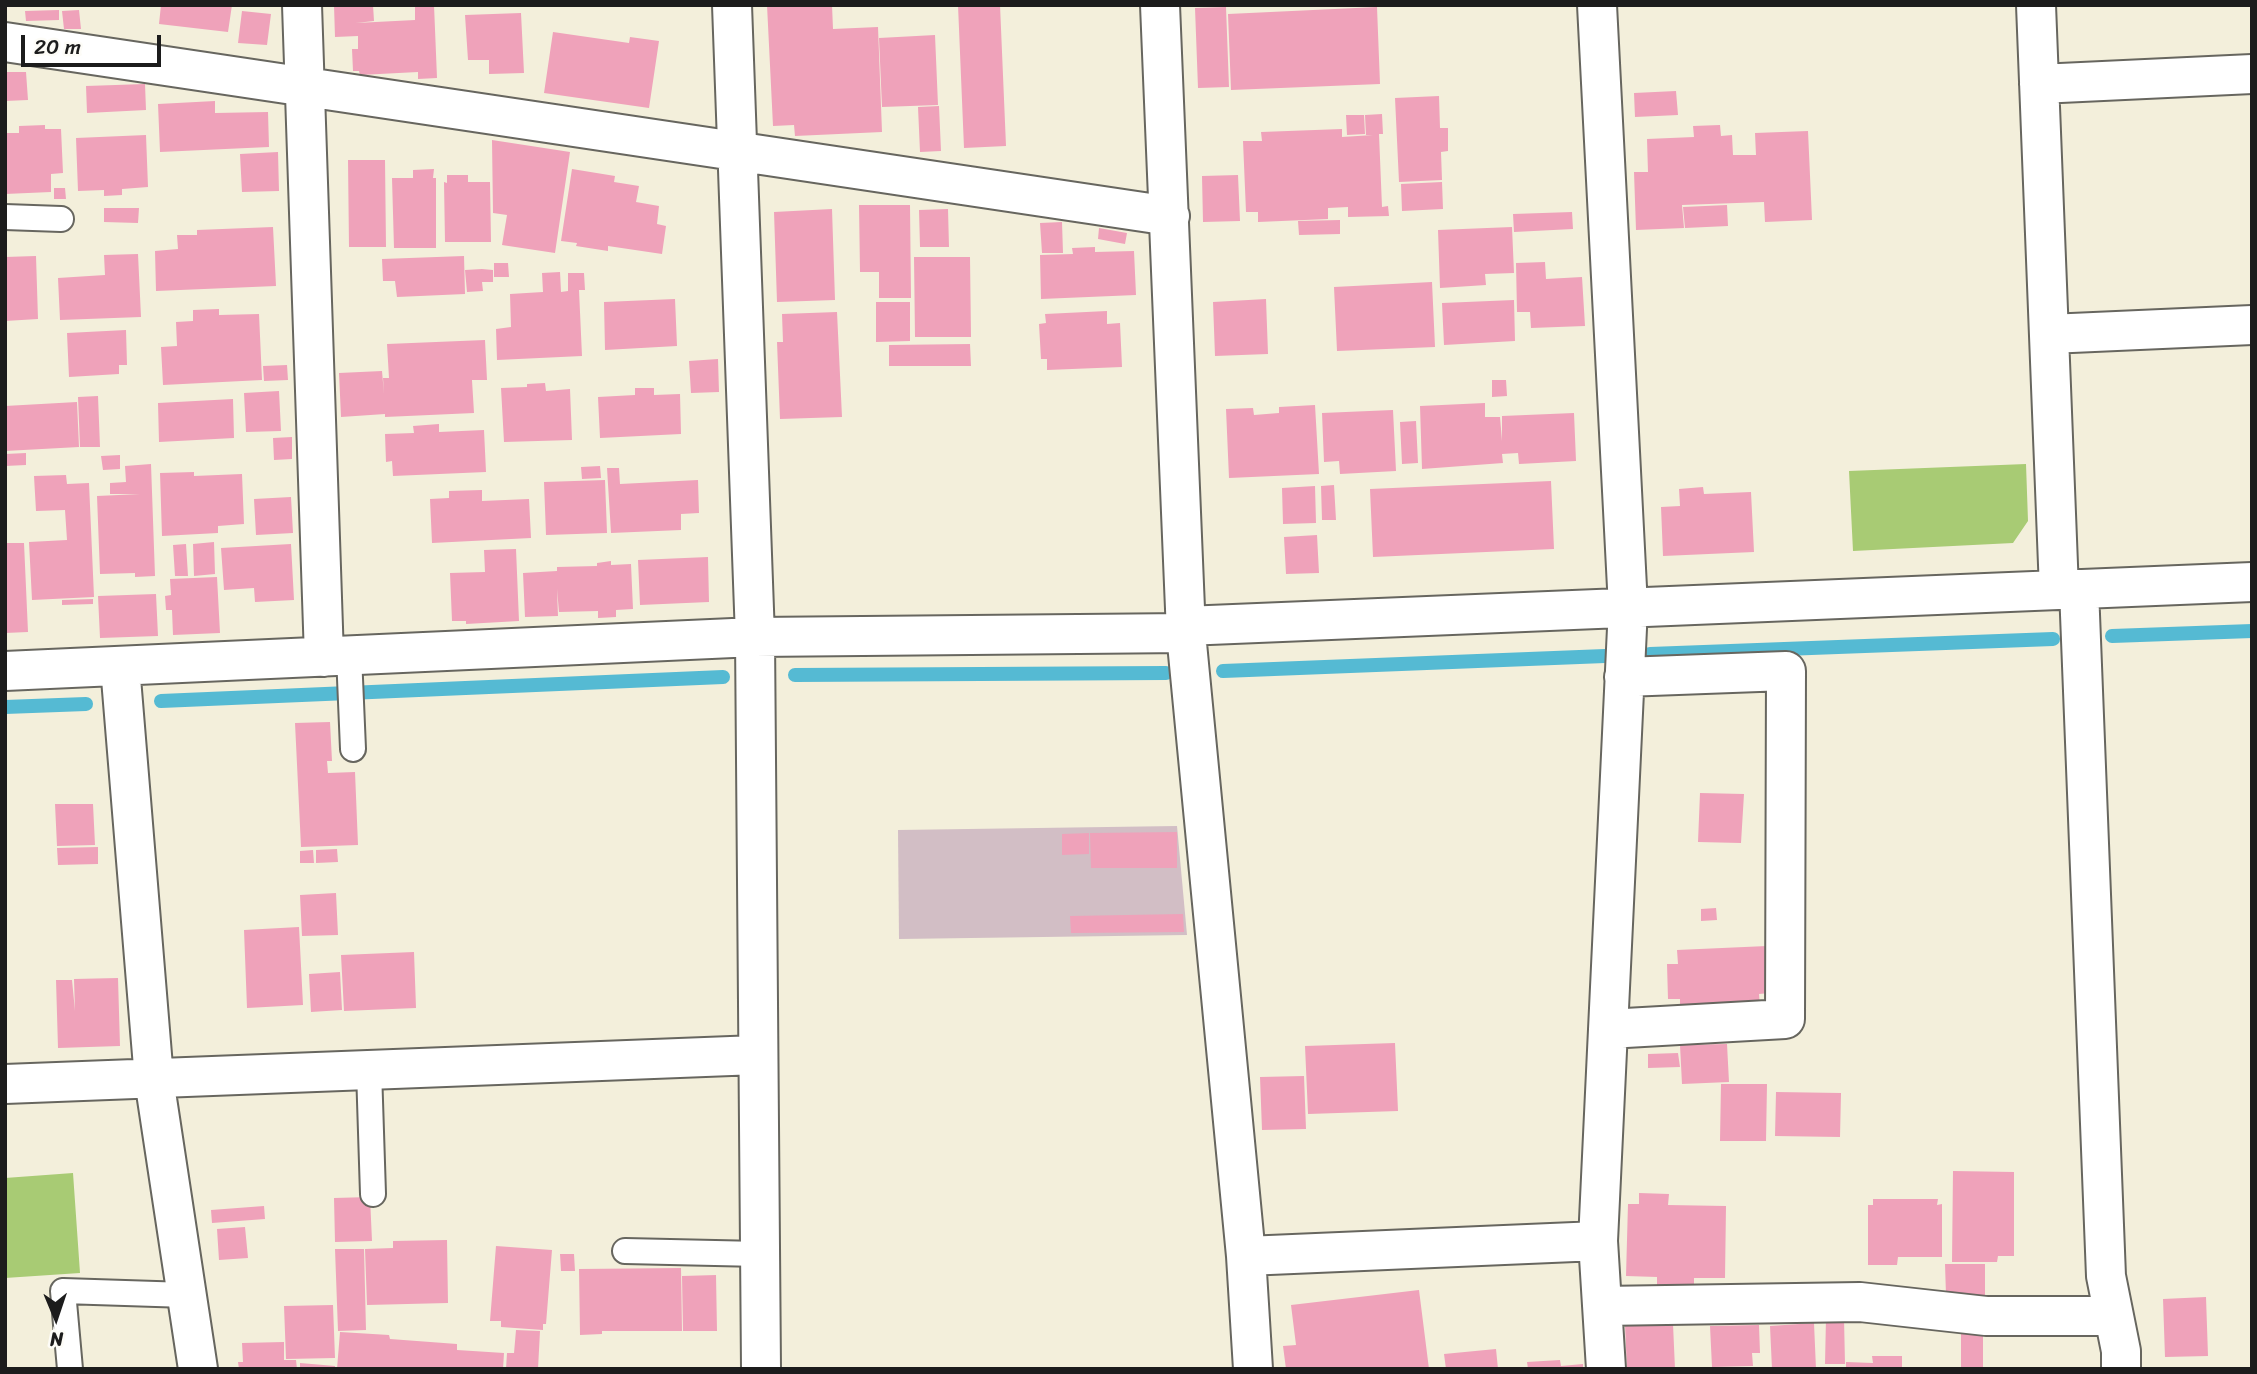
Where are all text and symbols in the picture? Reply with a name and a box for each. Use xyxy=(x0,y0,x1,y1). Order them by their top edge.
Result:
scale bar xyxy=(24,21,164,65)
text: 20 m xyxy=(34,28,81,66)
north arrow xyxy=(21,1283,91,1353)
text: N xyxy=(50,1323,64,1356)

